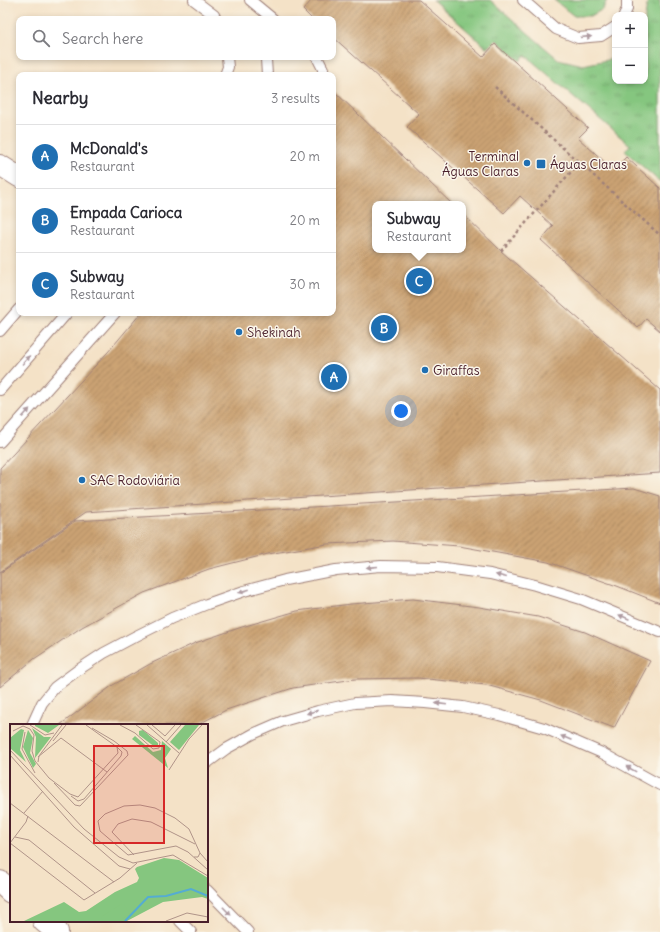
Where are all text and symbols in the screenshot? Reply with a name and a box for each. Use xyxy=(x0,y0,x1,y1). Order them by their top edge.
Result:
map controls xyxy=(612,12,648,84)
button: + xyxy=(612,12,648,48)
search box xyxy=(16,16,336,60)
icon: search xyxy=(30,27,52,49)
text: Search here xyxy=(62,29,143,48)
one-way arrow xyxy=(580,34,592,41)
button: − xyxy=(612,48,648,84)
text: Nearby xyxy=(32,87,88,109)
text: 3 results xyxy=(271,90,320,107)
text: McDonald's xyxy=(70,139,148,158)
text: A xyxy=(41,148,49,165)
text: 20 m xyxy=(290,148,320,165)
place label: Terminal Águas Claras xyxy=(442,148,519,180)
place label: Águas Claras xyxy=(550,155,627,173)
text: Restaurant xyxy=(70,158,135,175)
marker: Terminal Águas Claras xyxy=(522,158,532,168)
marker: Águas Claras xyxy=(535,158,547,170)
popup xyxy=(372,201,466,253)
text: Empada Carioca xyxy=(70,203,182,222)
text: Subway xyxy=(387,209,441,228)
text: B xyxy=(41,212,49,229)
text: 20 m xyxy=(290,212,320,229)
text: Restaurant xyxy=(70,222,135,239)
text: Restaurant xyxy=(387,228,451,245)
pin: C xyxy=(406,266,432,296)
text: Subway xyxy=(70,267,124,286)
text: C xyxy=(41,276,49,293)
text: 30 m xyxy=(290,276,320,293)
text: Restaurant xyxy=(70,286,135,303)
pin: B xyxy=(371,313,397,343)
place label: Shekinah xyxy=(247,324,301,341)
marker: Shekinah xyxy=(234,327,244,337)
one-way arrow xyxy=(21,355,30,366)
pin: A xyxy=(321,362,347,392)
place label: Giraffas xyxy=(433,362,480,379)
marker: Giraffas xyxy=(420,365,430,375)
your location xyxy=(391,401,411,421)
one-way arrow xyxy=(21,408,31,418)
place label: SAC Rodoviária xyxy=(90,472,180,489)
marker: SAC Rodoviária xyxy=(77,475,87,485)
one-way arrow xyxy=(366,563,378,570)
one-way arrow xyxy=(495,573,507,579)
one-way arrow xyxy=(238,588,250,594)
one-way arrow xyxy=(618,614,630,620)
one-way arrow xyxy=(435,701,447,708)
one-way arrow xyxy=(305,710,317,716)
inset map xyxy=(10,724,208,922)
one-way arrow xyxy=(559,734,571,740)
one-way arrow xyxy=(625,766,637,772)
one-way arrow xyxy=(223,906,232,916)

